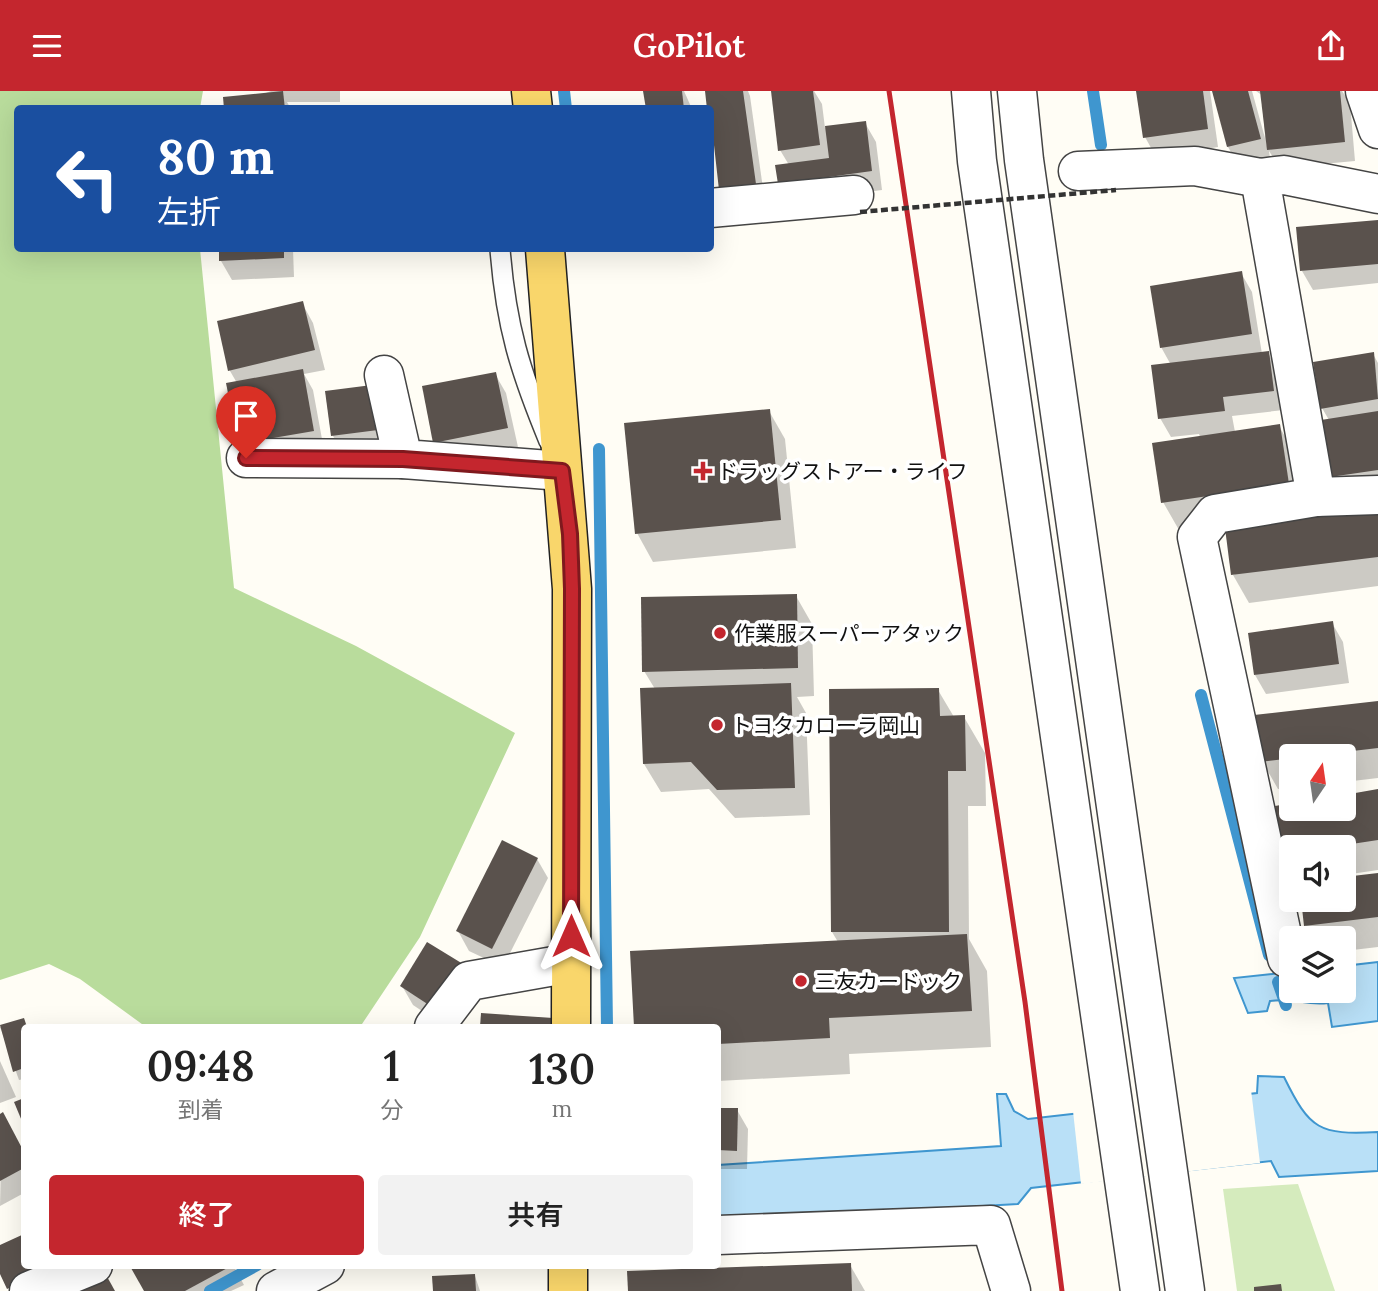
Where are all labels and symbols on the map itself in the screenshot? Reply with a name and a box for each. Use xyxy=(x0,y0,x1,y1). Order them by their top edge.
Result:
pin xyxy=(216,386,276,458)
place label: ドラッグストアー・ライフ xyxy=(717,458,968,485)
marker: ドラッグストアー・ライフ xyxy=(695,463,711,479)
place label: 作業服スーパーアタック xyxy=(734,620,964,647)
marker: 作業服スーパーアタック xyxy=(712,625,728,641)
place label: トヨタカローラ岡山 xyxy=(731,712,920,739)
marker: トヨタカローラ岡山 xyxy=(709,717,725,733)
north arrow xyxy=(1279,744,1356,821)
position arrow xyxy=(534,899,608,973)
place label: 三友カードック xyxy=(815,968,962,995)
marker: 三友カードック xyxy=(793,973,809,989)

